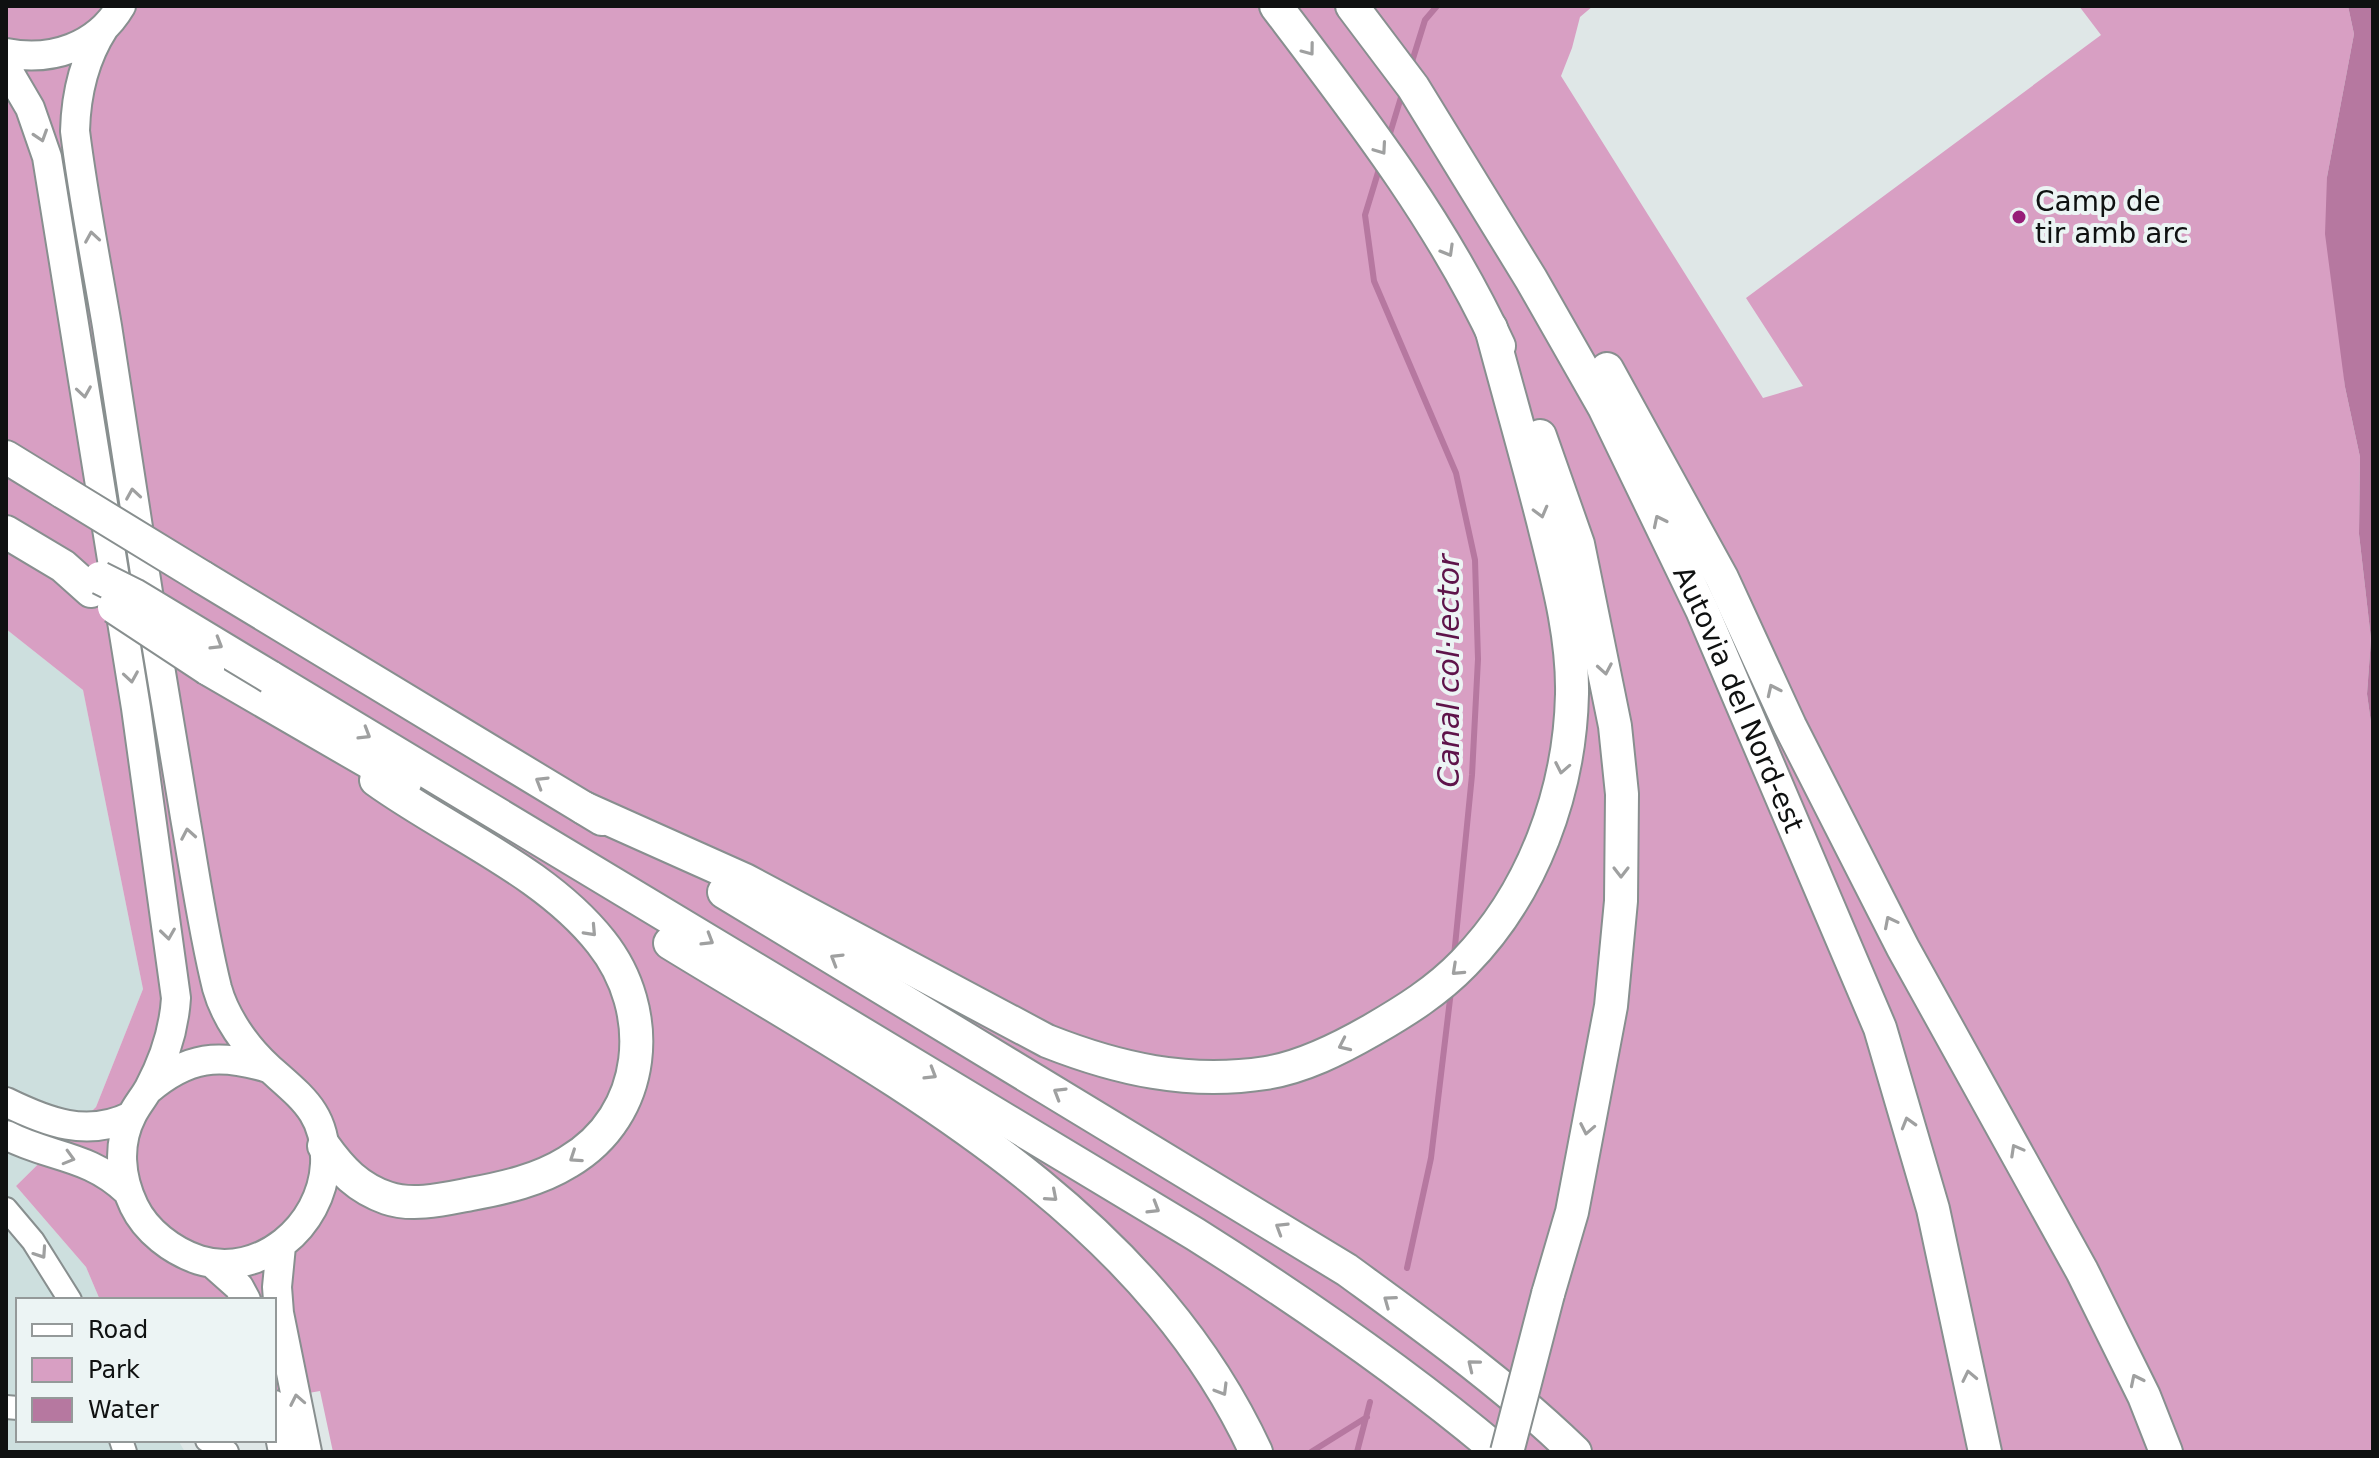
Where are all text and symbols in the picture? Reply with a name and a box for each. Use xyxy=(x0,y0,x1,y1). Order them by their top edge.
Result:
one-way arrow xyxy=(1299,41,1313,56)
one-way arrow xyxy=(32,129,48,143)
one-way arrow xyxy=(1372,140,1386,154)
place label: Camp de tir amb arc xyxy=(2035,185,2189,250)
marker: Camp de tir amb arc xyxy=(2010,208,2028,226)
one-way arrow xyxy=(84,231,101,244)
one-way arrow xyxy=(1438,242,1454,257)
one-way arrow xyxy=(75,386,92,399)
one-way arrow xyxy=(125,487,142,501)
one-way arrow xyxy=(1531,504,1548,518)
one-way arrow xyxy=(1654,515,1669,530)
water label: Canal col·lector xyxy=(1431,553,1466,788)
street label: Autovia del Nord-est xyxy=(1667,560,1811,837)
one-way arrow xyxy=(208,635,223,650)
one-way arrow xyxy=(1596,662,1613,676)
one-way arrow xyxy=(121,670,138,683)
one-way arrow xyxy=(1767,684,1783,698)
one-way arrow xyxy=(356,724,371,740)
one-way arrow xyxy=(1554,760,1571,774)
one-way arrow xyxy=(535,776,550,792)
one-way arrow xyxy=(180,827,197,841)
one-way arrow xyxy=(1612,866,1630,879)
one-way arrow xyxy=(1884,916,1900,931)
one-way arrow xyxy=(582,922,597,936)
one-way arrow xyxy=(159,927,176,941)
one-way arrow xyxy=(699,930,714,946)
one-way arrow xyxy=(830,953,845,969)
one-way arrow xyxy=(1451,961,1466,975)
one-way arrow xyxy=(1338,1035,1353,1051)
one-way arrow xyxy=(922,1064,937,1080)
one-way arrow xyxy=(1053,1087,1068,1103)
one-way arrow xyxy=(1901,1117,1917,1131)
one-way arrow xyxy=(1580,1123,1597,1136)
one-way arrow xyxy=(2010,1144,2026,1158)
one-way arrow xyxy=(569,1147,584,1162)
one-way arrow xyxy=(62,1149,76,1165)
one-way arrow xyxy=(1043,1186,1058,1201)
one-way arrow xyxy=(1145,1198,1160,1214)
one-way arrow xyxy=(1275,1223,1289,1238)
one-way arrow xyxy=(31,1244,46,1258)
one-way arrow xyxy=(1383,1296,1398,1311)
legend xyxy=(16,1298,276,1442)
text: Road xyxy=(88,1316,148,1344)
text: Park xyxy=(88,1356,140,1384)
one-way arrow xyxy=(1468,1360,1482,1375)
one-way arrow xyxy=(1961,1369,1978,1383)
one-way arrow xyxy=(2130,1374,2146,1389)
one-way arrow xyxy=(1212,1382,1228,1396)
one-way arrow xyxy=(289,1393,306,1407)
text: Water xyxy=(88,1396,159,1424)

